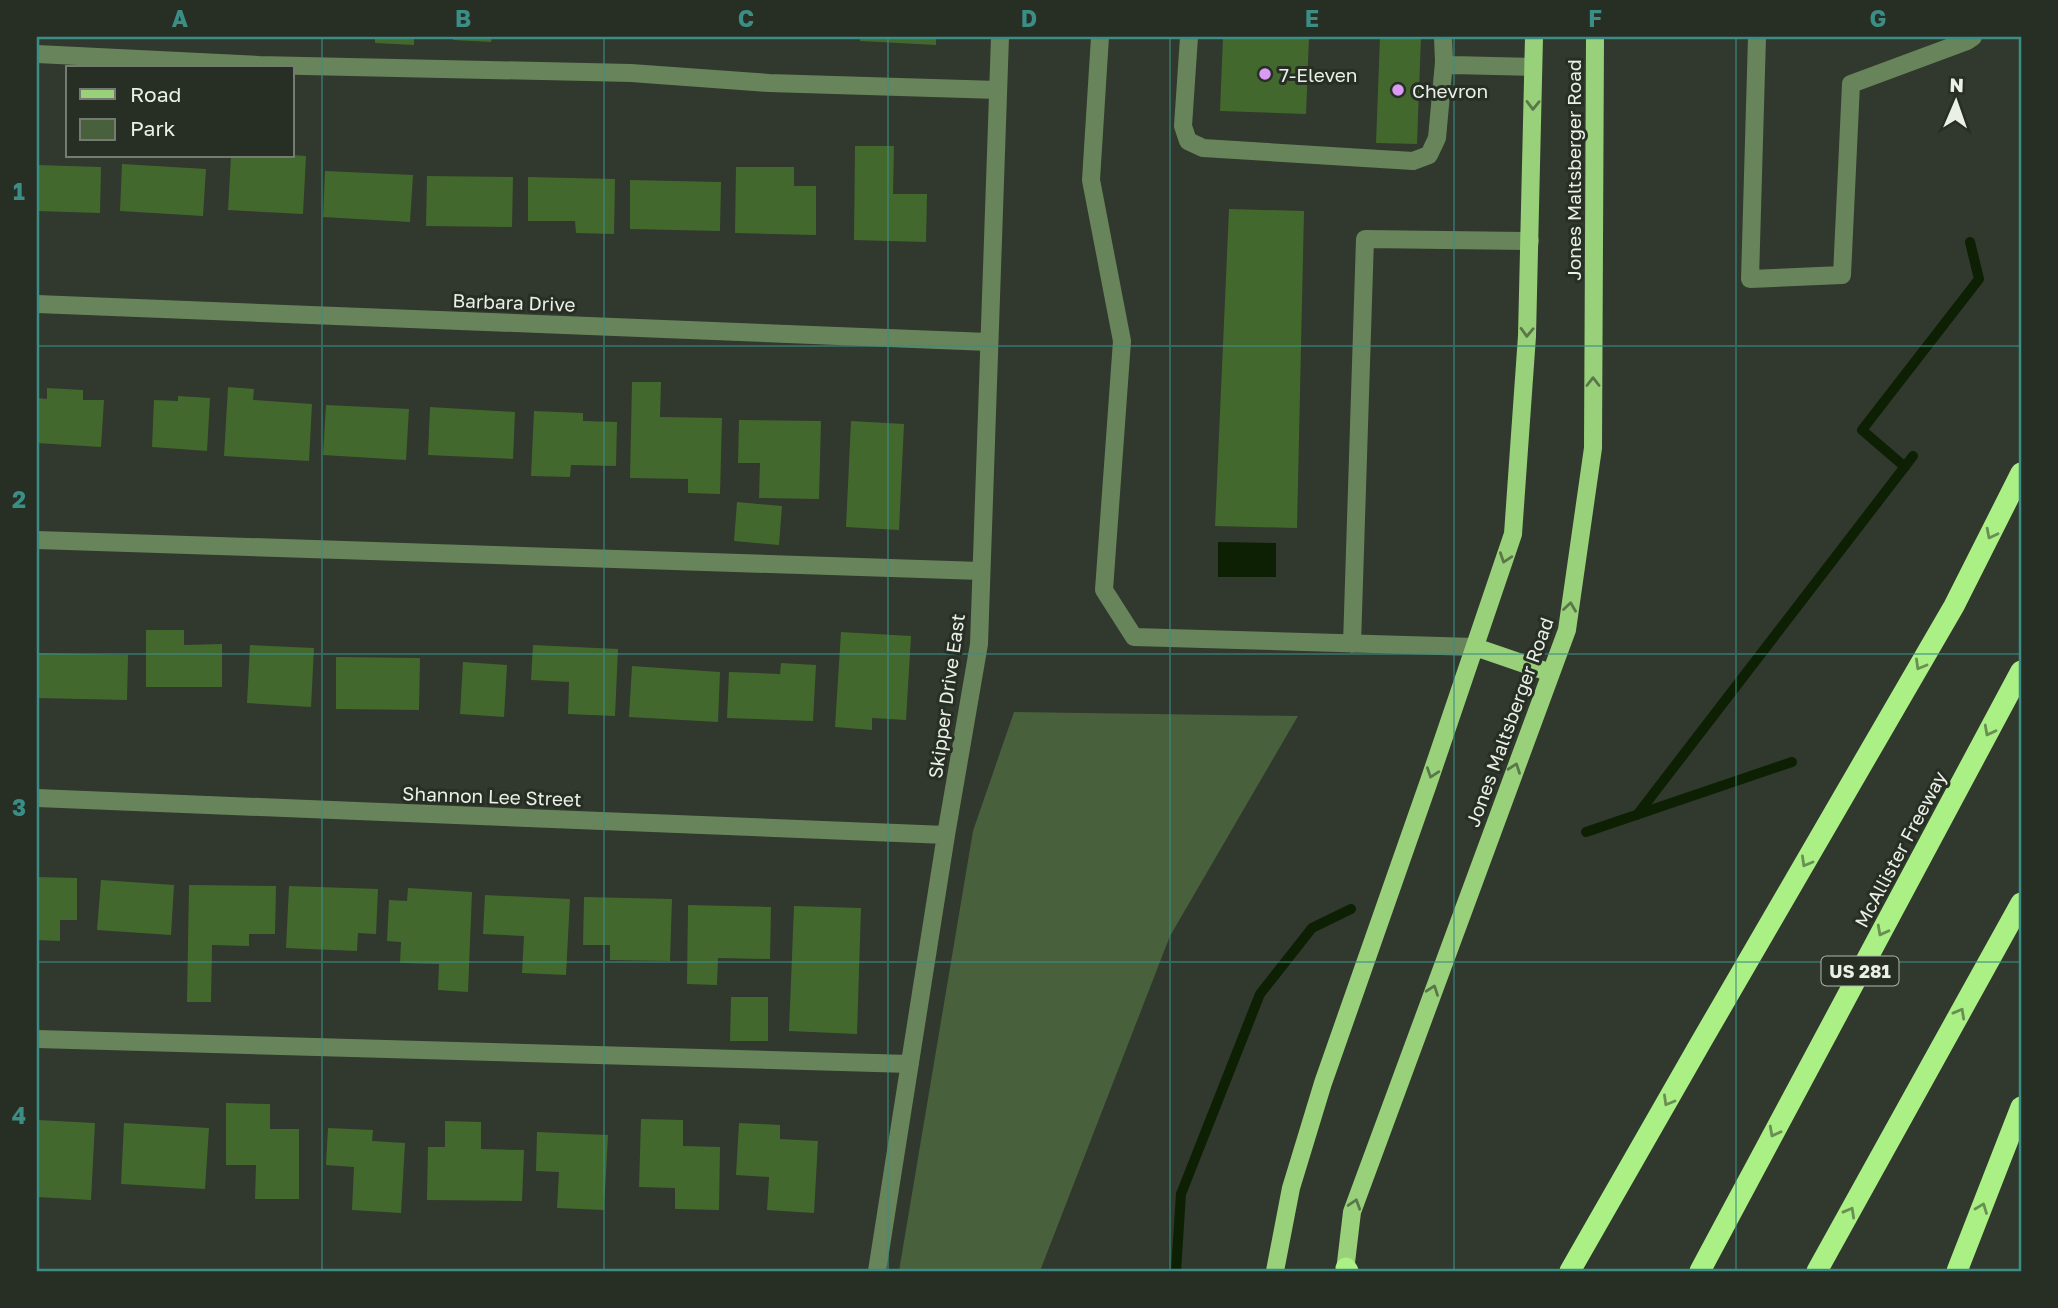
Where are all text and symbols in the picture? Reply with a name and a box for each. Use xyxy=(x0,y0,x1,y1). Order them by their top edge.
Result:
text: A xyxy=(172,4,189,32)
text: B xyxy=(455,4,471,32)
text: C xyxy=(738,4,754,32)
text: D xyxy=(1021,4,1037,32)
text: E xyxy=(1305,4,1319,32)
text: F xyxy=(1588,4,1602,32)
text: G xyxy=(1870,4,1886,32)
street label: Jones Maltsberger Road xyxy=(1562,59,1585,281)
place label: 7-Eleven xyxy=(1279,63,1357,86)
legend xyxy=(66,66,294,158)
marker: 7-Eleven xyxy=(1257,66,1273,82)
north arrow xyxy=(1922,66,1992,136)
text: N xyxy=(1949,73,1964,96)
place label: Chevron xyxy=(1412,79,1488,102)
text: Road xyxy=(130,81,181,107)
marker: Chevron xyxy=(1390,82,1406,98)
one-way arrow xyxy=(1525,100,1540,111)
text: Park xyxy=(130,115,176,141)
text: 1 xyxy=(13,177,25,205)
street label: Barbara Drive xyxy=(452,288,576,316)
one-way arrow xyxy=(1520,327,1535,338)
one-way arrow xyxy=(1585,376,1601,386)
text: 2 xyxy=(12,485,26,513)
one-way arrow xyxy=(1985,527,1999,539)
one-way arrow xyxy=(1499,551,1513,564)
one-way arrow xyxy=(1562,602,1577,613)
street label: Skipper Drive East xyxy=(923,612,969,780)
street label: Jones Maltsberger Road xyxy=(1460,614,1558,830)
one-way arrow xyxy=(1915,658,1928,671)
one-way arrow xyxy=(1984,724,1997,736)
one-way arrow xyxy=(1507,763,1521,775)
one-way arrow xyxy=(1426,767,1440,779)
street label: McAllister Freeway xyxy=(1849,767,1951,931)
street label: Shannon Lee Street xyxy=(402,781,582,811)
text: 3 xyxy=(12,793,26,821)
one-way arrow xyxy=(1801,854,1814,867)
one-way arrow xyxy=(1876,924,1890,937)
road number: US 281 xyxy=(1822,956,1898,986)
one-way arrow xyxy=(1425,985,1439,997)
one-way arrow xyxy=(1952,1007,1966,1020)
one-way arrow xyxy=(1663,1094,1676,1106)
text: 4 xyxy=(12,1101,26,1129)
one-way arrow xyxy=(1769,1125,1782,1137)
one-way arrow xyxy=(1347,1198,1361,1211)
one-way arrow xyxy=(1974,1202,1988,1214)
one-way arrow xyxy=(1842,1206,1855,1219)

